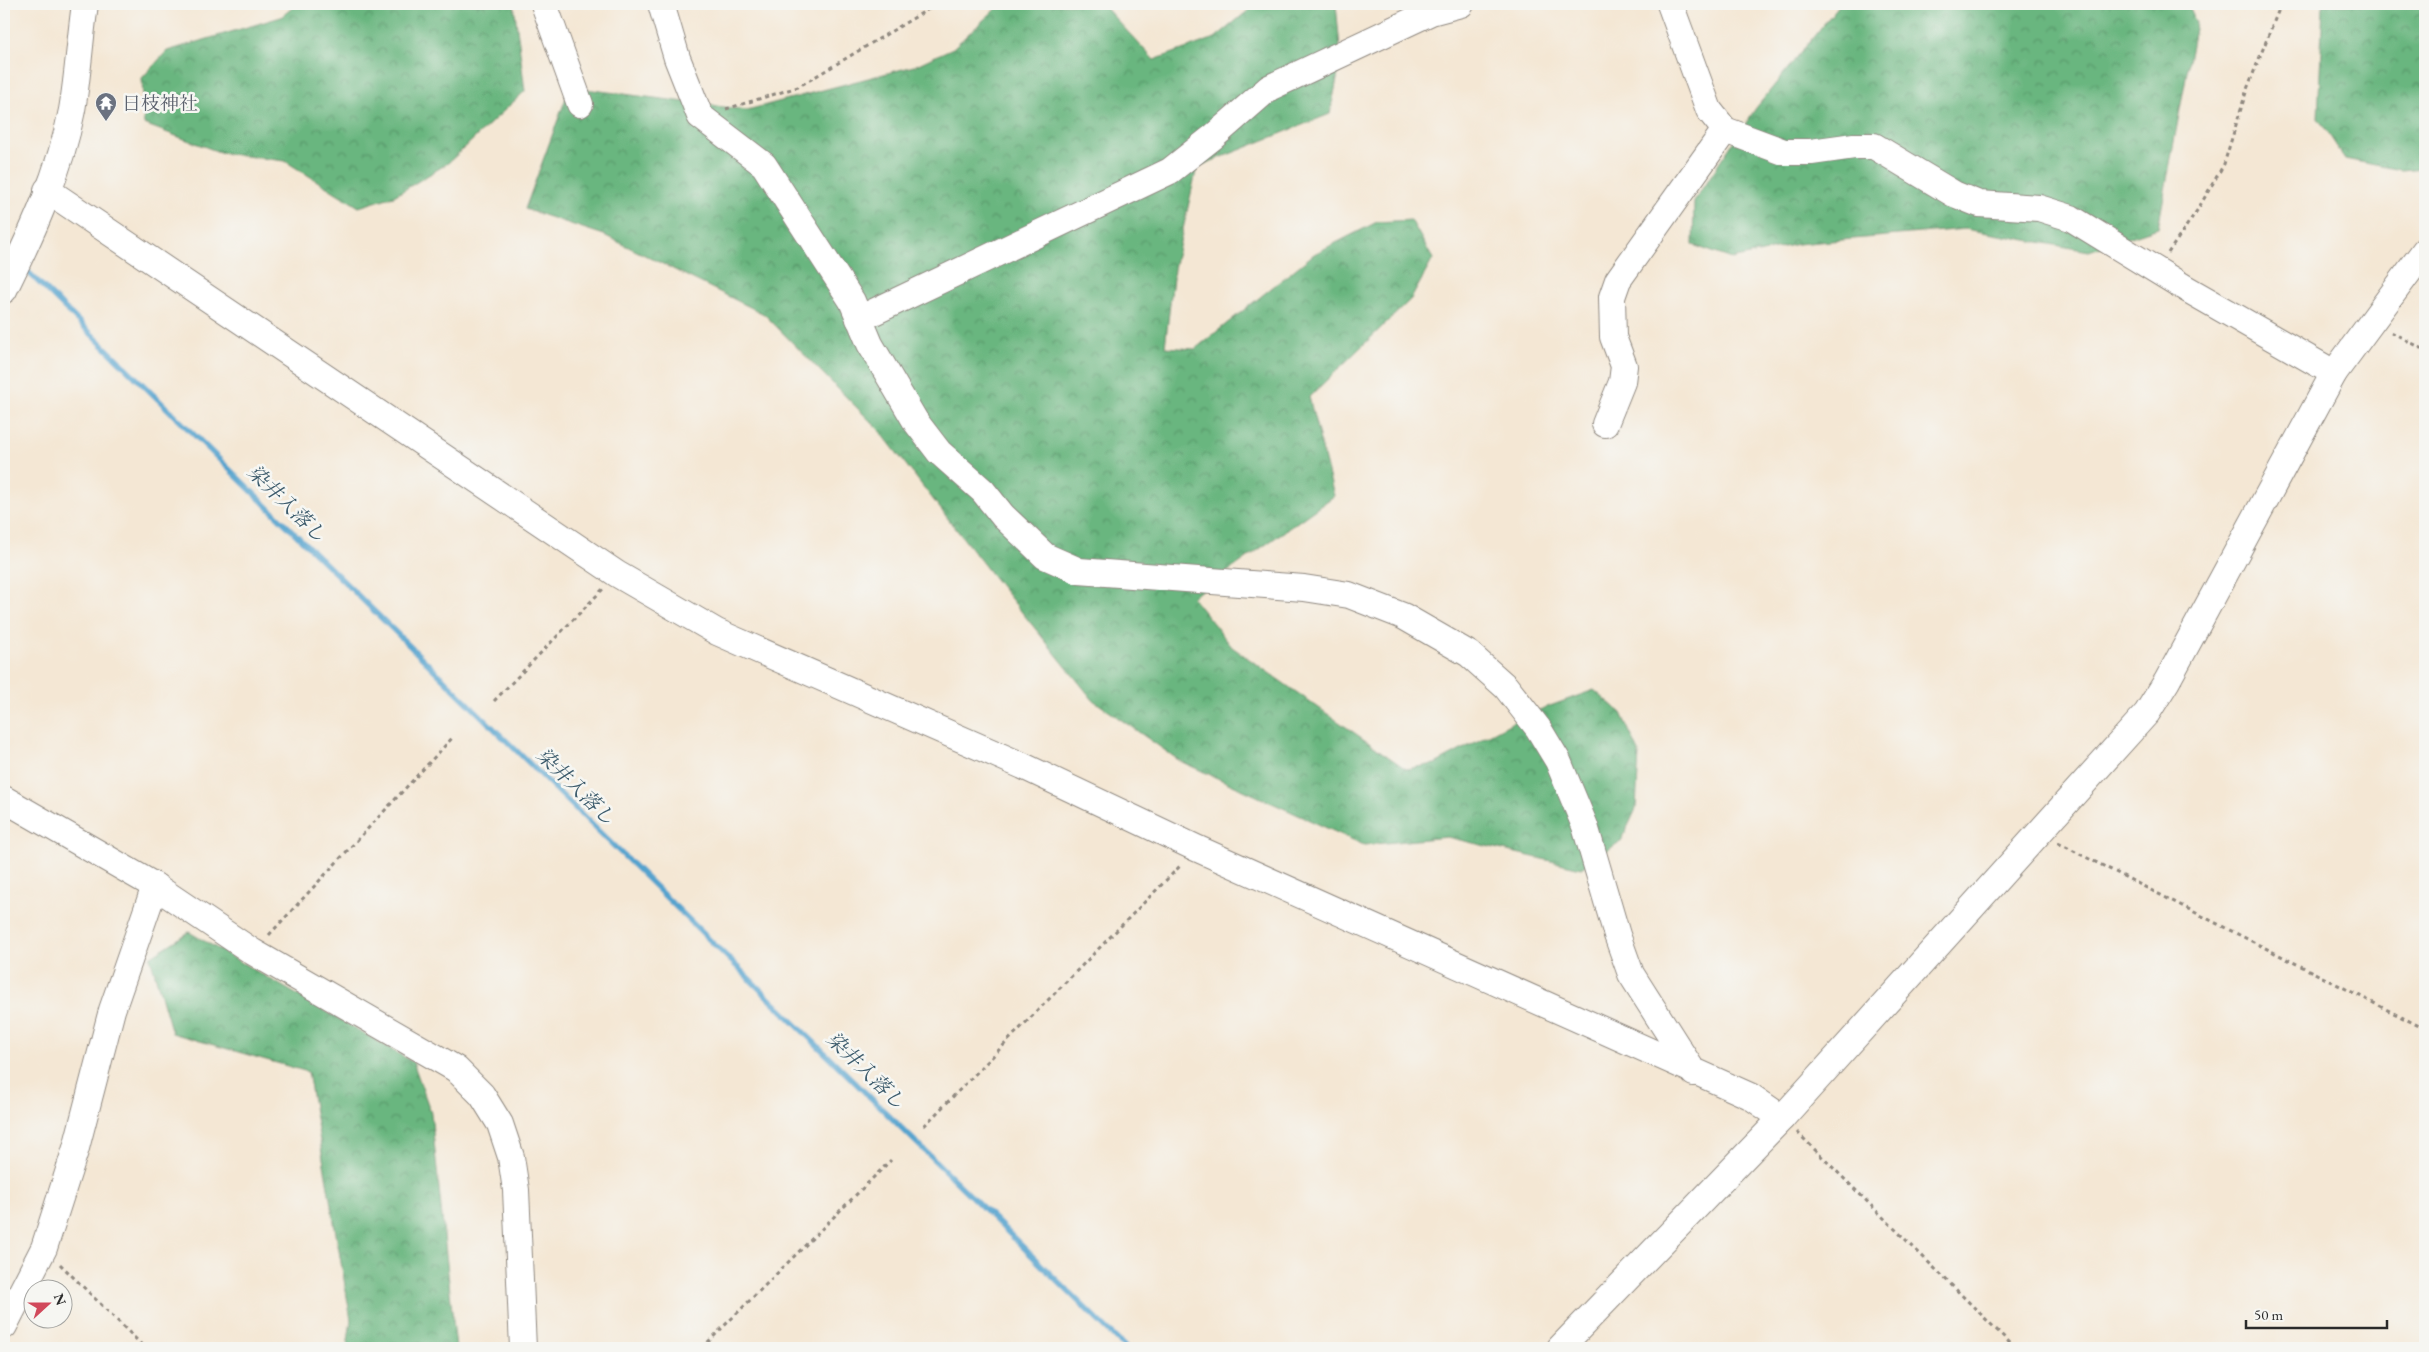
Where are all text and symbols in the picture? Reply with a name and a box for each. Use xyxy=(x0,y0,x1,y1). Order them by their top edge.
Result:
temple icon: 日枝神社 xyxy=(94,91,118,122)
place label: 日枝神社 xyxy=(122,91,198,116)
water label: 染井入落し xyxy=(242,459,332,547)
water label: 染井入落し xyxy=(531,742,621,830)
water label: 染井入落し xyxy=(821,1026,911,1114)
north arrow xyxy=(22,1280,72,1330)
text: N xyxy=(50,1291,71,1308)
scale bar xyxy=(2246,1297,2388,1329)
text: 50 m xyxy=(2254,1305,2283,1324)

